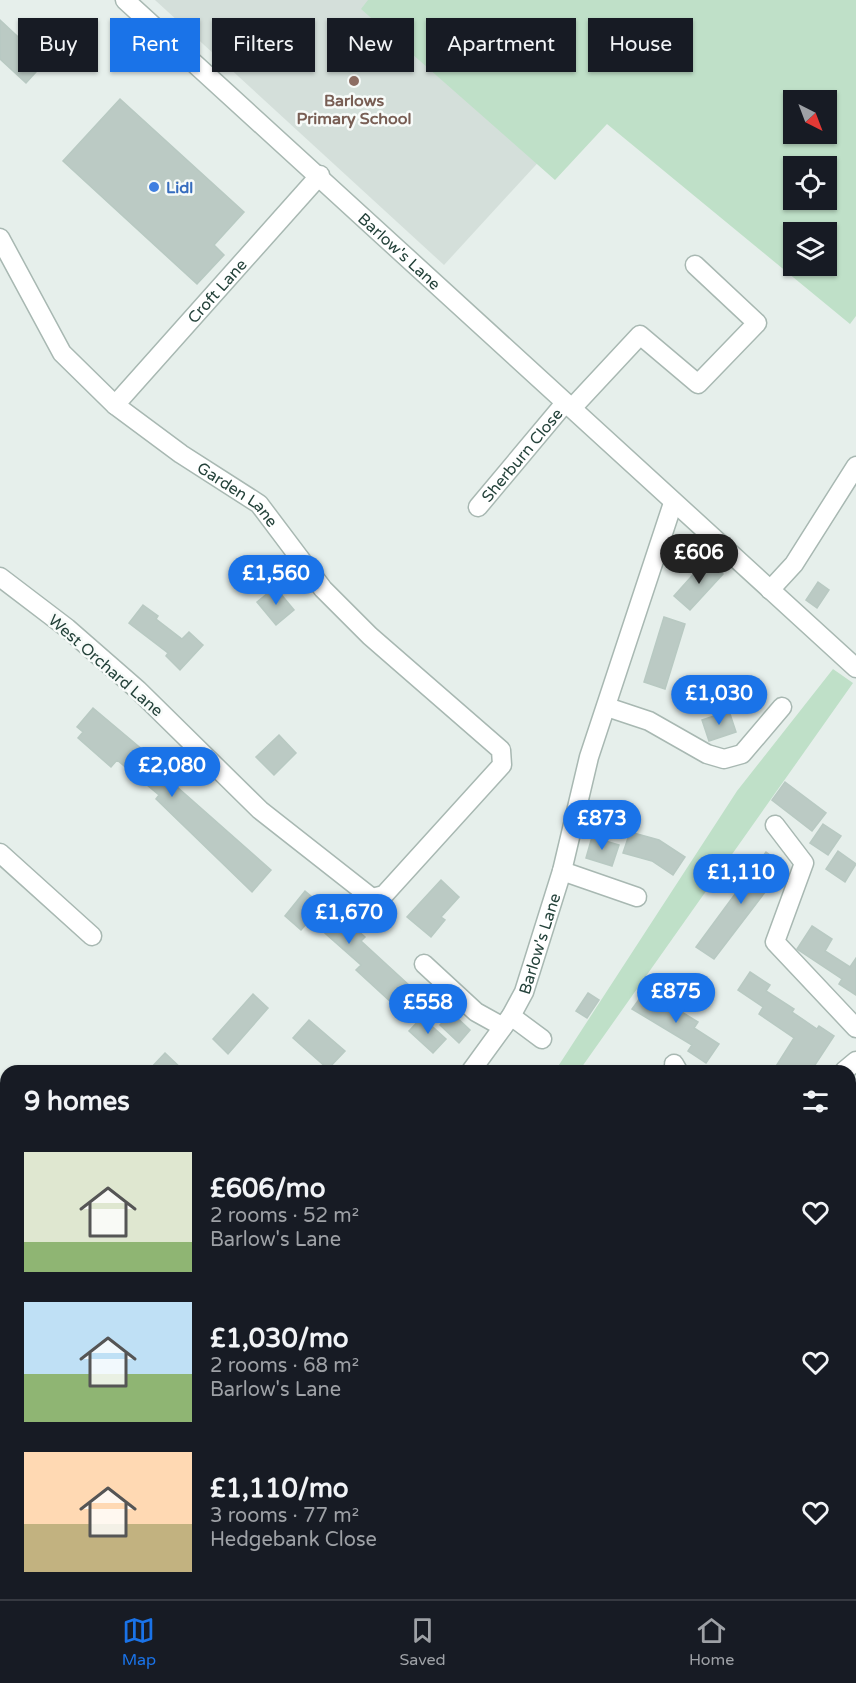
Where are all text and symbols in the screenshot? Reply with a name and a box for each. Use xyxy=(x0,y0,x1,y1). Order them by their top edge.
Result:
chip: Buy xyxy=(18,18,98,72)
chip: Rent xyxy=(110,18,200,72)
chip: Filters xyxy=(212,18,315,72)
chip: New xyxy=(327,18,414,72)
chip: Apartment xyxy=(426,18,576,72)
chip: House xyxy=(588,18,693,72)
marker: Barlows Primary School xyxy=(347,74,361,88)
north arrow xyxy=(783,90,837,144)
map controls xyxy=(783,90,837,276)
place label: Barlows Primary School xyxy=(297,91,411,129)
button: locate xyxy=(783,156,837,210)
place label: Lidl xyxy=(166,178,193,198)
marker: Lidl xyxy=(147,180,161,194)
street label: Barlow's Lane xyxy=(353,209,444,294)
button: layers xyxy=(783,222,837,276)
street label: Croft Lane xyxy=(184,255,252,328)
street label: Sherburn Close xyxy=(477,405,567,506)
street label: Garden Lane xyxy=(193,458,282,531)
pin: £606 xyxy=(663,534,735,585)
text: £606 xyxy=(674,541,724,565)
pin: £1,560 xyxy=(227,555,325,606)
text: £1,560 xyxy=(242,562,310,586)
street label: West Orchard Lane xyxy=(44,610,167,721)
pin: £1,030 xyxy=(670,675,768,726)
text: £1,030 xyxy=(685,682,753,706)
pin: £2,080 xyxy=(123,747,221,798)
text: £2,080 xyxy=(138,754,206,778)
pin: £873 xyxy=(566,800,638,851)
text: £873 xyxy=(577,807,627,831)
pin: £1,110 xyxy=(692,854,790,905)
text: £1,110 xyxy=(707,861,775,885)
street label: Barlow's Lane xyxy=(515,891,565,997)
pin: £1,670 xyxy=(300,894,398,945)
text: £1,670 xyxy=(315,901,383,925)
pin: £875 xyxy=(640,973,712,1024)
text: £875 xyxy=(651,980,701,1004)
pin: £558 xyxy=(392,984,464,1035)
text: £558 xyxy=(403,991,453,1015)
icon: filters xyxy=(799,1085,832,1118)
text: 9 homes xyxy=(24,1086,130,1117)
text: £606/mo xyxy=(210,1173,326,1204)
icon: home xyxy=(72,1176,144,1248)
icon: heart xyxy=(799,1196,832,1229)
text: 2 rooms · 52 m² xyxy=(210,1204,359,1228)
text: Barlow's Lane xyxy=(210,1228,341,1252)
text: £1,030/mo xyxy=(210,1323,349,1354)
icon: home xyxy=(72,1326,144,1398)
icon: heart xyxy=(799,1346,832,1379)
text: 2 rooms · 68 m² xyxy=(210,1354,359,1378)
text: Barlow's Lane xyxy=(210,1378,341,1402)
text: £1,110/mo xyxy=(210,1473,349,1504)
icon: home xyxy=(72,1476,144,1548)
icon: heart xyxy=(799,1496,832,1529)
text: 3 rooms · 77 m² xyxy=(210,1504,359,1528)
text: Hedgebank Close xyxy=(210,1528,377,1552)
tab: Map xyxy=(122,1614,156,1670)
tab: Saved xyxy=(399,1614,446,1670)
tab: Home xyxy=(689,1614,734,1670)

